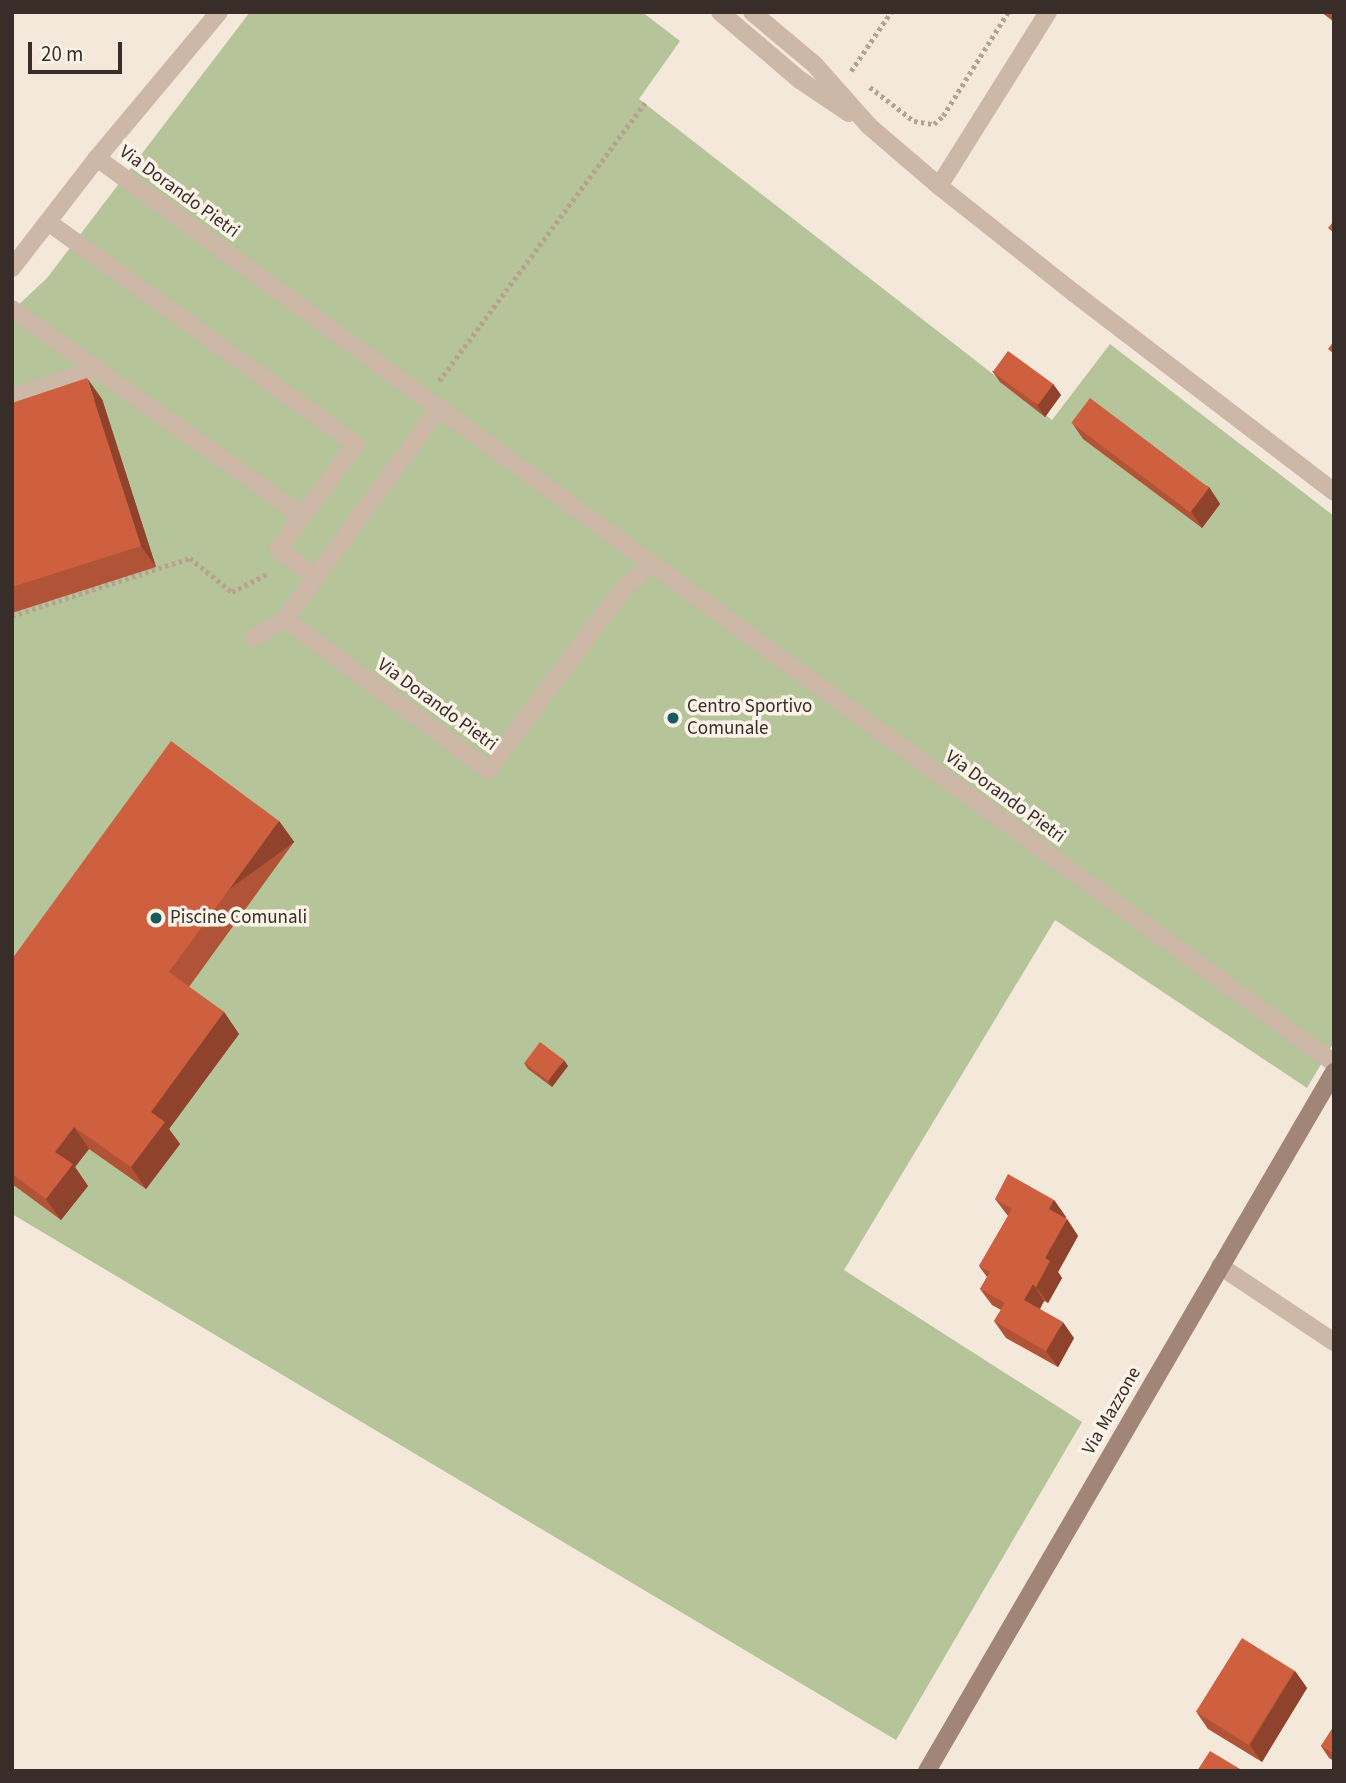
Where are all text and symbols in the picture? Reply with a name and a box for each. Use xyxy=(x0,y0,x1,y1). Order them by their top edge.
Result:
scale bar xyxy=(32,28,126,72)
text: 20 m xyxy=(41,39,83,69)
street label: Via Dorando Pietri xyxy=(114,141,244,243)
street label: Via Dorando Pietri xyxy=(372,654,502,756)
place label: Centro Sportivo Comunale xyxy=(687,696,812,740)
marker: Centro Sportivo Comunale xyxy=(665,710,681,726)
street label: Via Dorando Pietri xyxy=(940,746,1070,848)
place label: Piscine Comunali xyxy=(170,907,307,929)
marker: Piscine Comunali xyxy=(148,910,164,926)
street label: Via Mazzone xyxy=(1078,1363,1146,1459)

